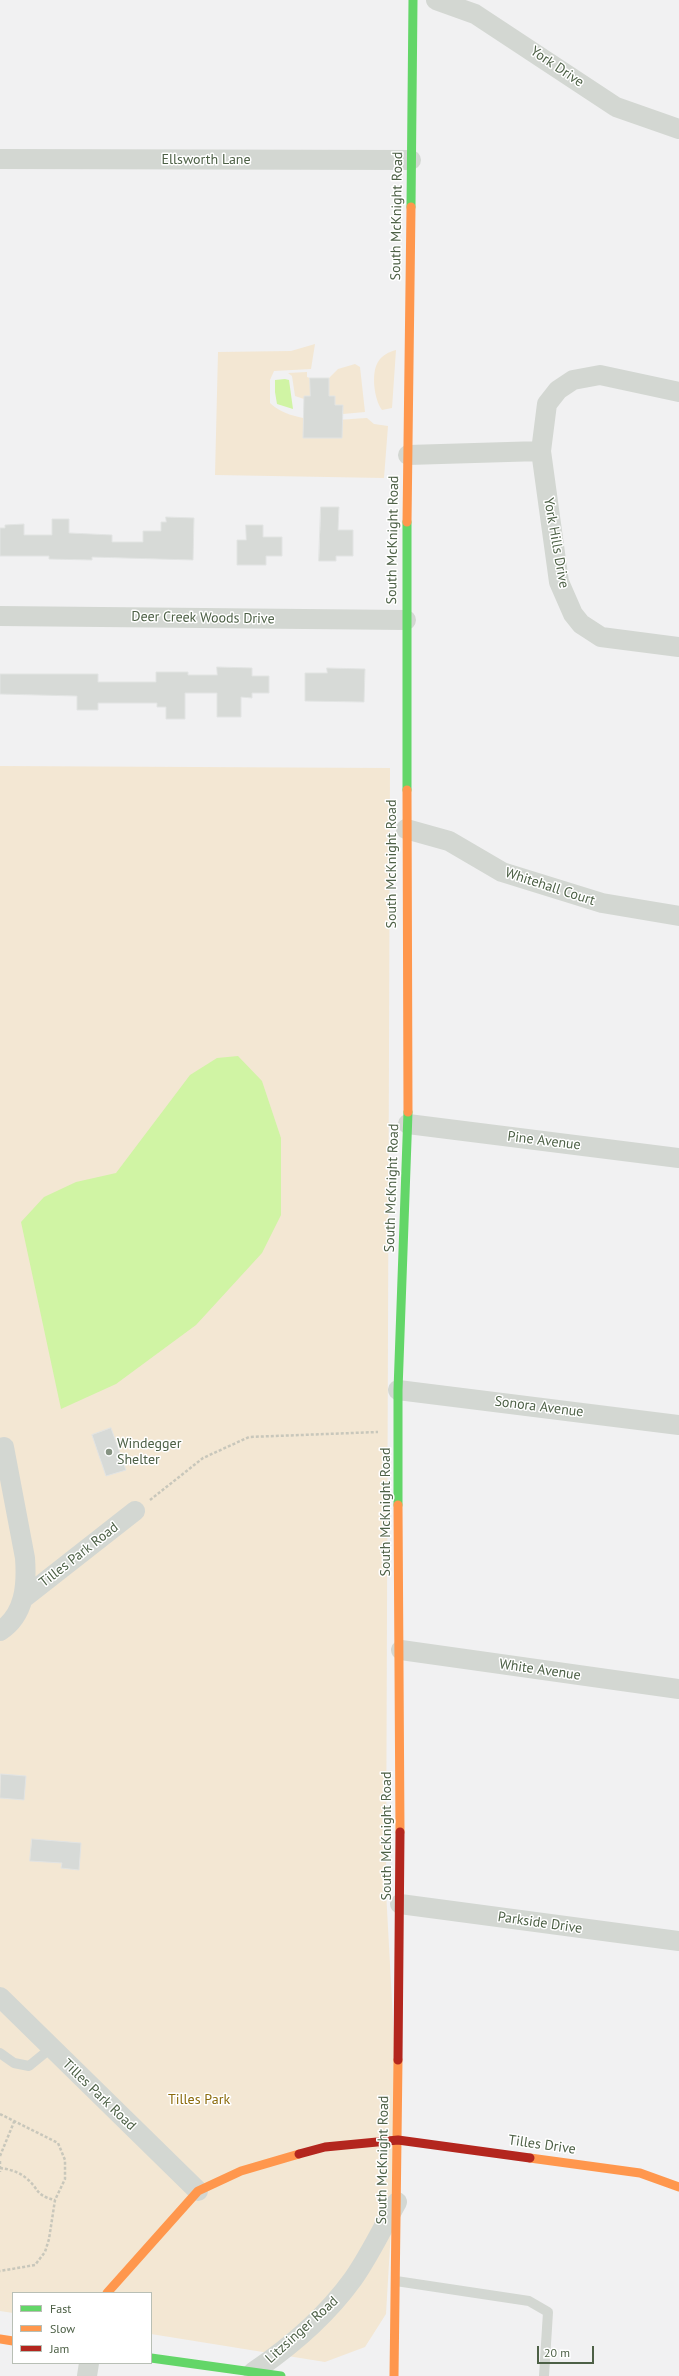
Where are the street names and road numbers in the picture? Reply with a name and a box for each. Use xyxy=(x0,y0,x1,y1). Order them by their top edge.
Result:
street label: York Drive xyxy=(527,43,587,91)
street label: South McKnight Road xyxy=(387,151,407,281)
street label: Ellsworth Lane xyxy=(161,152,251,168)
street label: South McKnight Road xyxy=(383,475,403,605)
street label: York Hills Drive xyxy=(540,496,572,590)
street label: Deer Creek Woods Drive xyxy=(131,608,275,628)
street label: South McKnight Road xyxy=(384,800,400,928)
street label: Whitehall Court xyxy=(503,865,597,909)
street label: South McKnight Road xyxy=(381,1123,403,1253)
street label: Pine Avenue xyxy=(506,1128,582,1154)
street label: Sonora Avenue xyxy=(494,1393,584,1421)
street label: South McKnight Road xyxy=(378,1448,394,1576)
street label: Tilles Park Road xyxy=(36,1519,122,1591)
street label: White Avenue xyxy=(498,1656,582,1684)
street label: South McKnight Road xyxy=(379,1772,395,1900)
street label: Parkside Drive xyxy=(497,1909,583,1937)
street label: Tilles Park Road xyxy=(59,2056,139,2134)
street label: South McKnight Road xyxy=(373,2095,393,2225)
street label: Tilles Drive xyxy=(507,2132,577,2158)
street label: Litzsinger Road xyxy=(262,2293,342,2367)

